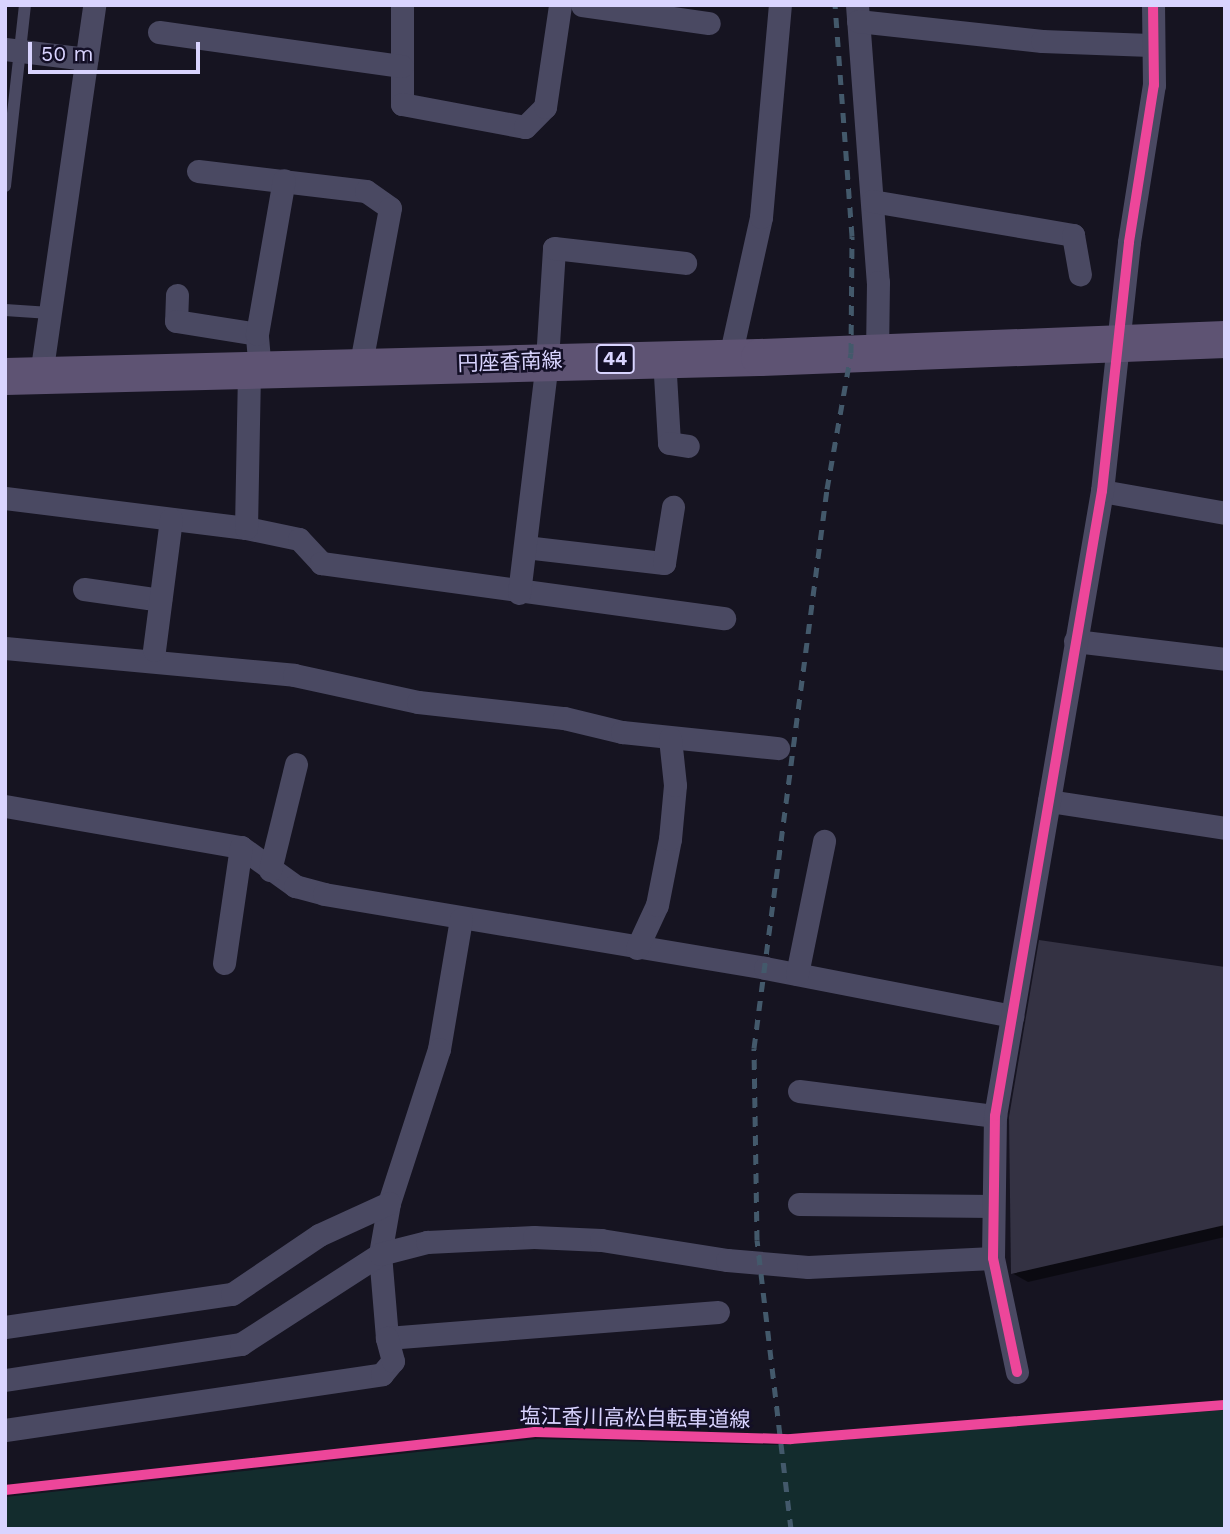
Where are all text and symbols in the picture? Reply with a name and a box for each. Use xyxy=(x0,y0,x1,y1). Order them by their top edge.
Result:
scale bar xyxy=(32,28,203,72)
text: 50 m xyxy=(41,41,93,66)
road number: 44 xyxy=(594,344,636,374)
street label: 円座香南線 xyxy=(457,348,563,376)
street label: 塩江香川高松自転車道線 xyxy=(519,1403,751,1433)

